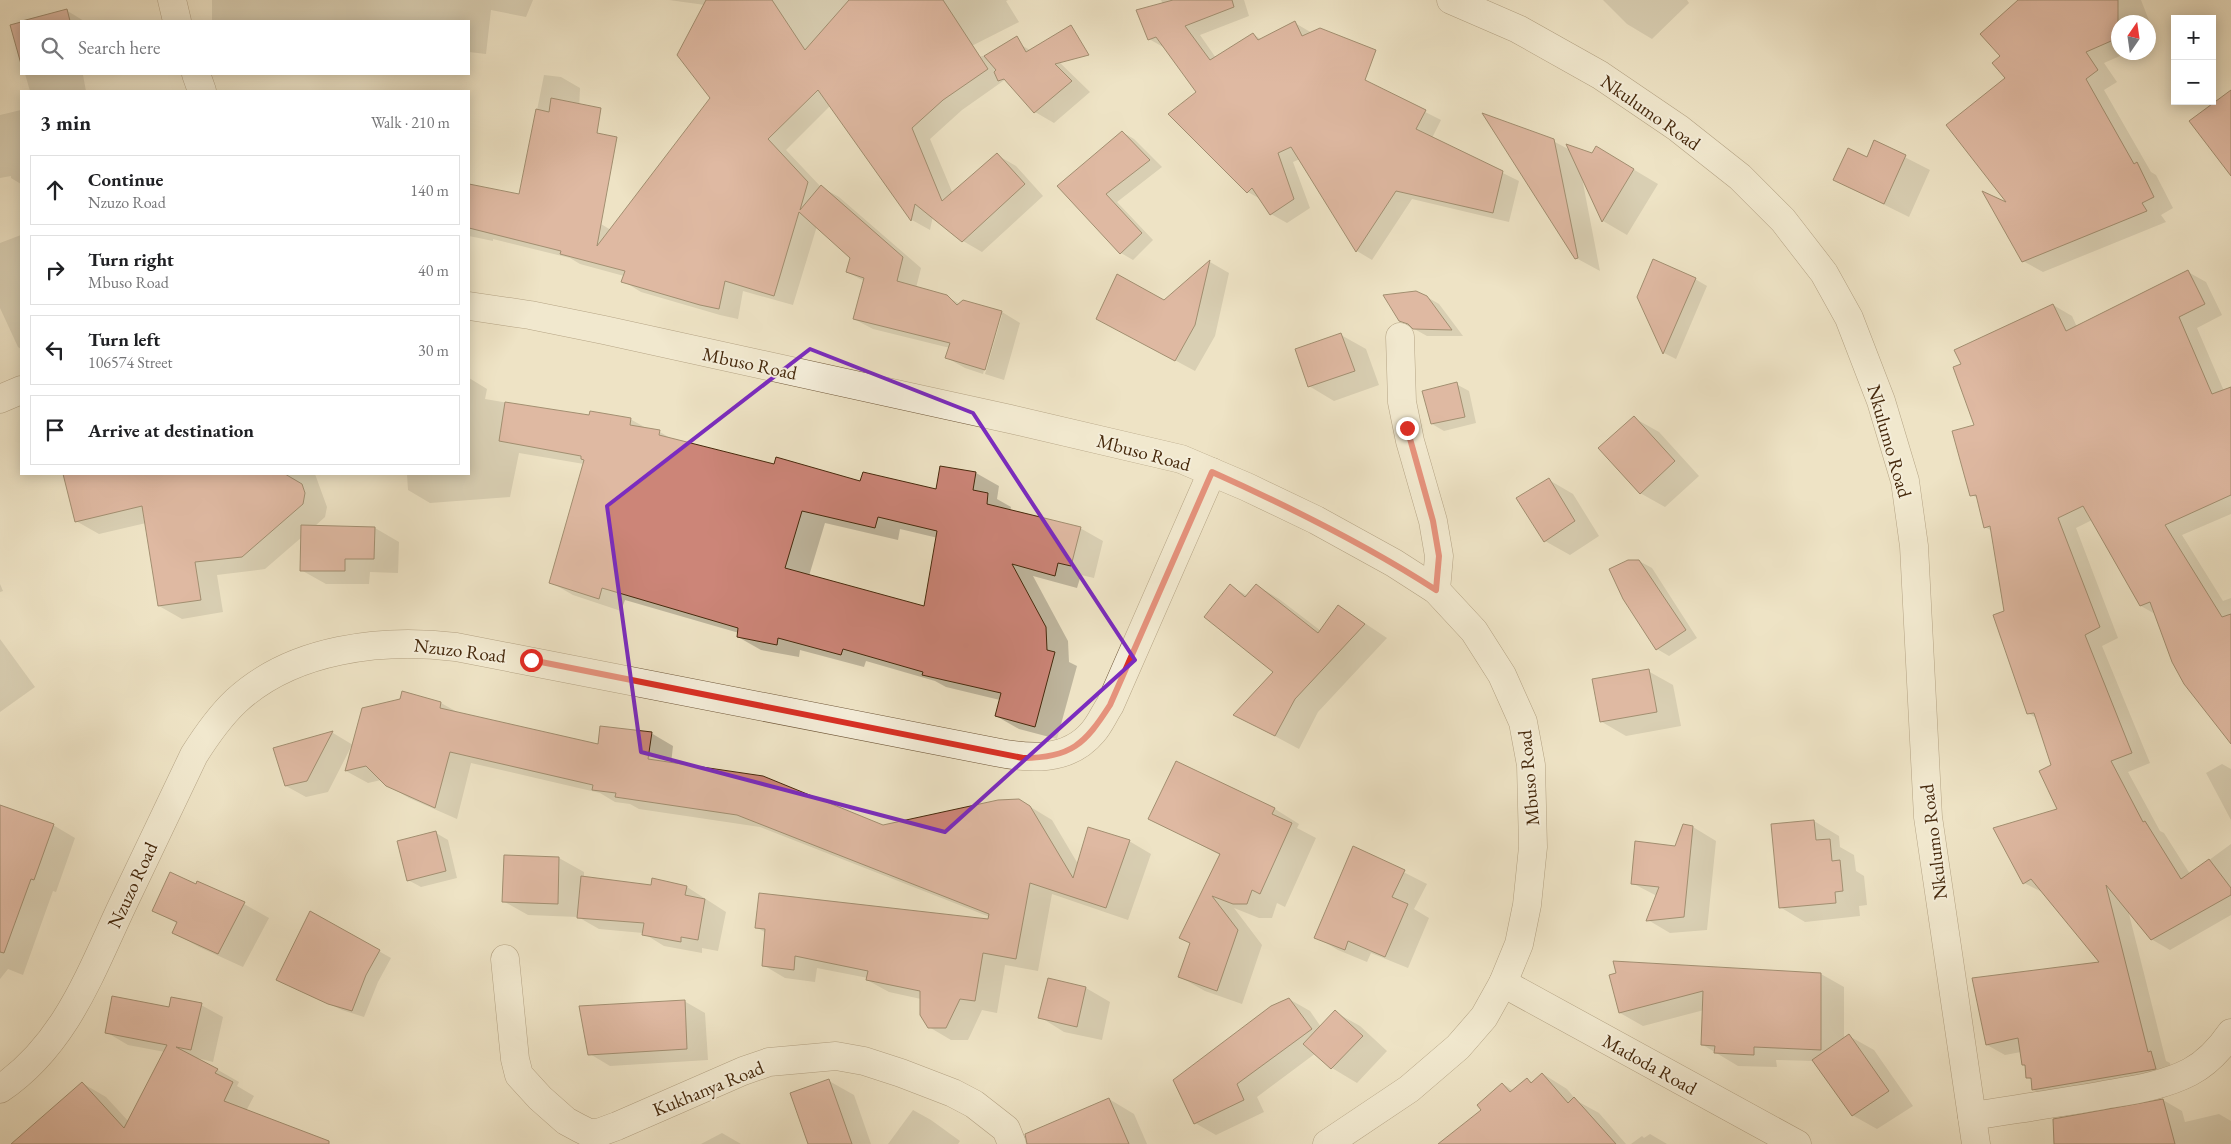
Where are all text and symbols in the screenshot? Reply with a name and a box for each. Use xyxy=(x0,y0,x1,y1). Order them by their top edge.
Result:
north arrow xyxy=(2111,15,2156,60)
map controls xyxy=(2171,15,2216,105)
button: + xyxy=(2171,15,2216,60)
search box xyxy=(20,20,470,75)
icon: search xyxy=(38,34,66,62)
text: Search here xyxy=(78,35,160,60)
button: − xyxy=(2171,60,2216,105)
street label: Nkulumo Road xyxy=(1596,69,1706,156)
text: 3 min xyxy=(40,109,91,136)
text: Walk · 210 m xyxy=(371,112,450,133)
text: Continue xyxy=(88,167,163,192)
icon: ahead xyxy=(41,176,69,204)
text: 140 m xyxy=(410,180,449,201)
text: Nzuzo Road xyxy=(88,192,166,213)
text: Turn right xyxy=(88,247,174,272)
icon: right xyxy=(41,256,69,284)
text: 40 m xyxy=(418,260,449,281)
text: Mbuso Road xyxy=(88,272,169,293)
text: Turn left xyxy=(88,327,160,352)
icon: left xyxy=(41,336,69,364)
text: 30 m xyxy=(418,340,449,361)
street label: Mbuso Road xyxy=(700,341,800,386)
text: 106574 Street xyxy=(88,352,172,373)
street label: Nkulumo Road xyxy=(1861,382,1918,501)
icon: arrive xyxy=(41,416,69,444)
route end xyxy=(1396,417,1419,440)
text: Arrive at destination xyxy=(88,418,254,443)
street label: Mbuso Road xyxy=(1094,428,1194,477)
street label: Nzuzo Road xyxy=(413,632,508,669)
route start xyxy=(520,649,543,672)
street label: Mbuso Road xyxy=(1512,729,1545,827)
street label: Nkulumo Road xyxy=(1914,782,1953,901)
street label: Nzuzo Road xyxy=(102,838,163,932)
street label: Madoda Road xyxy=(1598,1028,1702,1101)
street label: Kukhanya Road xyxy=(649,1055,768,1122)

